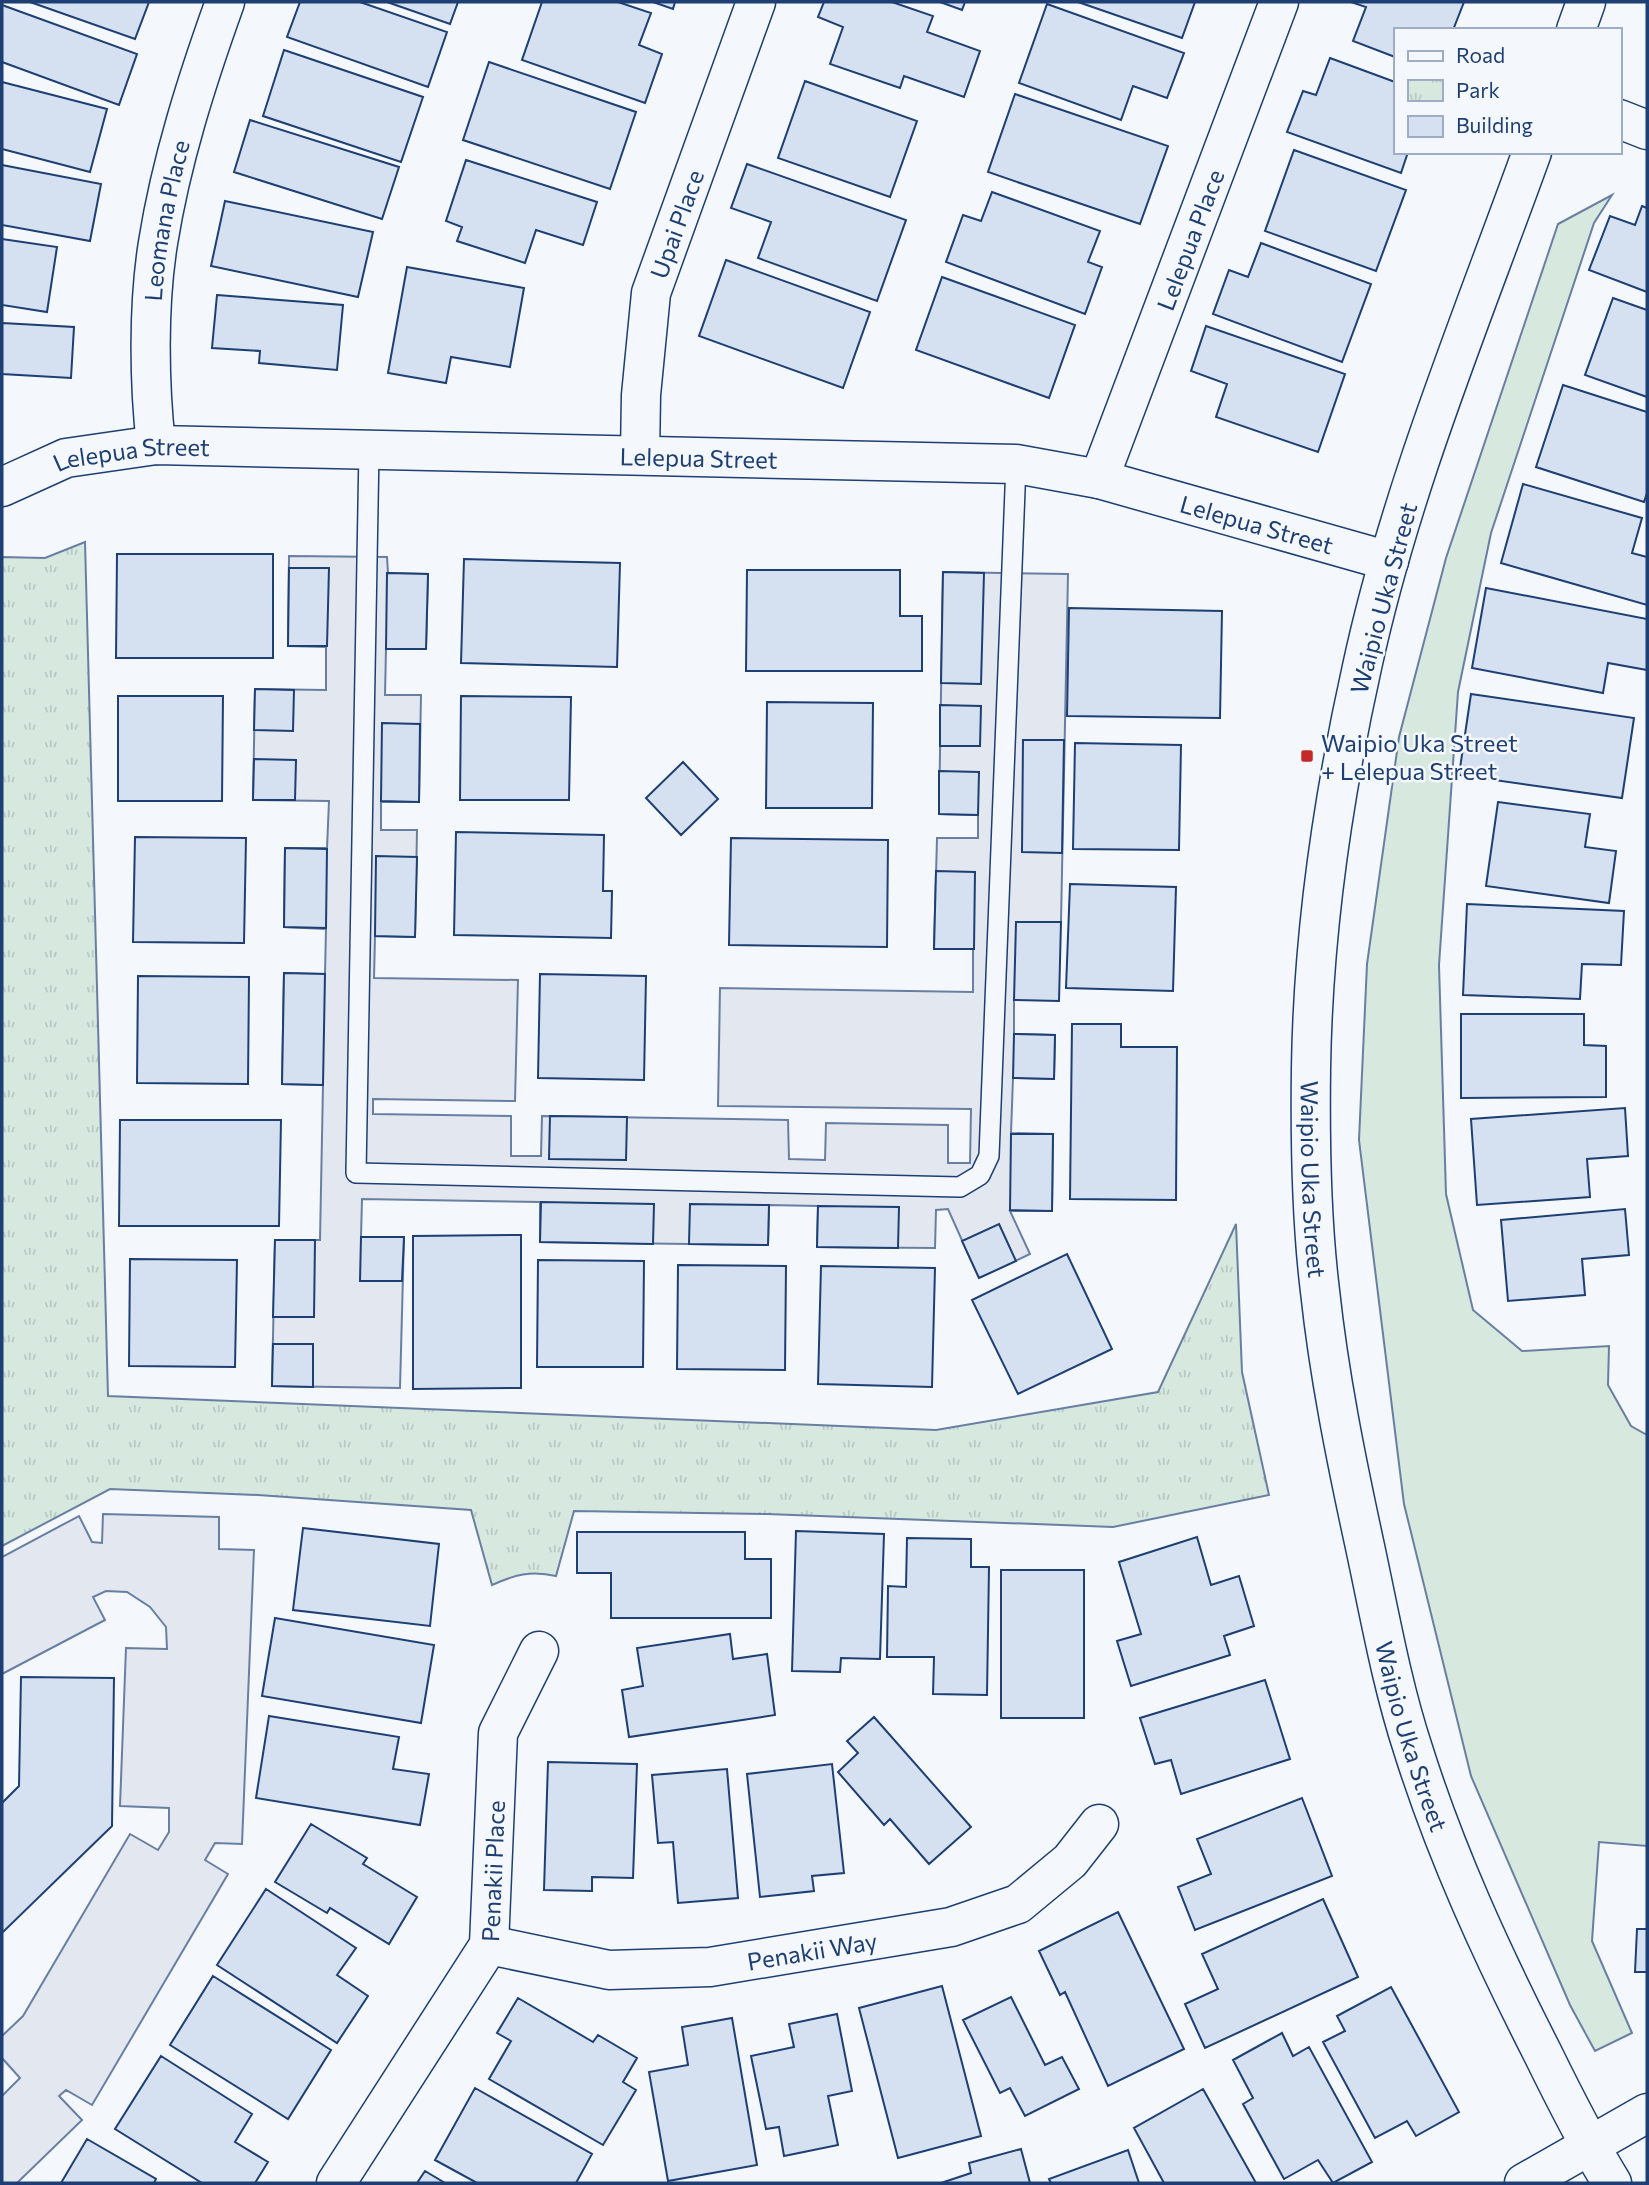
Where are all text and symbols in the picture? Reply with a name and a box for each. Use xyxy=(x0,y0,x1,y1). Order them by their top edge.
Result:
legend xyxy=(1394,28,1621,154)
text: Road xyxy=(1456,42,1505,67)
text: Park xyxy=(1456,77,1500,102)
text: Building xyxy=(1456,112,1533,137)
street label: Leomana Place xyxy=(137,137,194,302)
street label: Lelepua Place xyxy=(1150,165,1229,314)
street label: Upai Place xyxy=(643,166,709,282)
street label: Lelepua Street xyxy=(48,430,210,477)
street label: Lelepua Street xyxy=(619,441,778,473)
street label: Lelepua Street xyxy=(1177,488,1337,559)
street label: Waipio Uka Street xyxy=(1344,499,1423,697)
place label: Waipio Uka Street + Lelepua Street xyxy=(1321,728,1518,785)
marker: Waipio Uka Street + Lelepua Street xyxy=(1299,748,1315,764)
street label: Waipio Uka Street xyxy=(1296,1081,1333,1279)
street label: Waipio Uka Street xyxy=(1371,1638,1455,1835)
street label: Penakii Place xyxy=(475,1799,510,1943)
street label: Penakii Way xyxy=(745,1925,879,1975)

